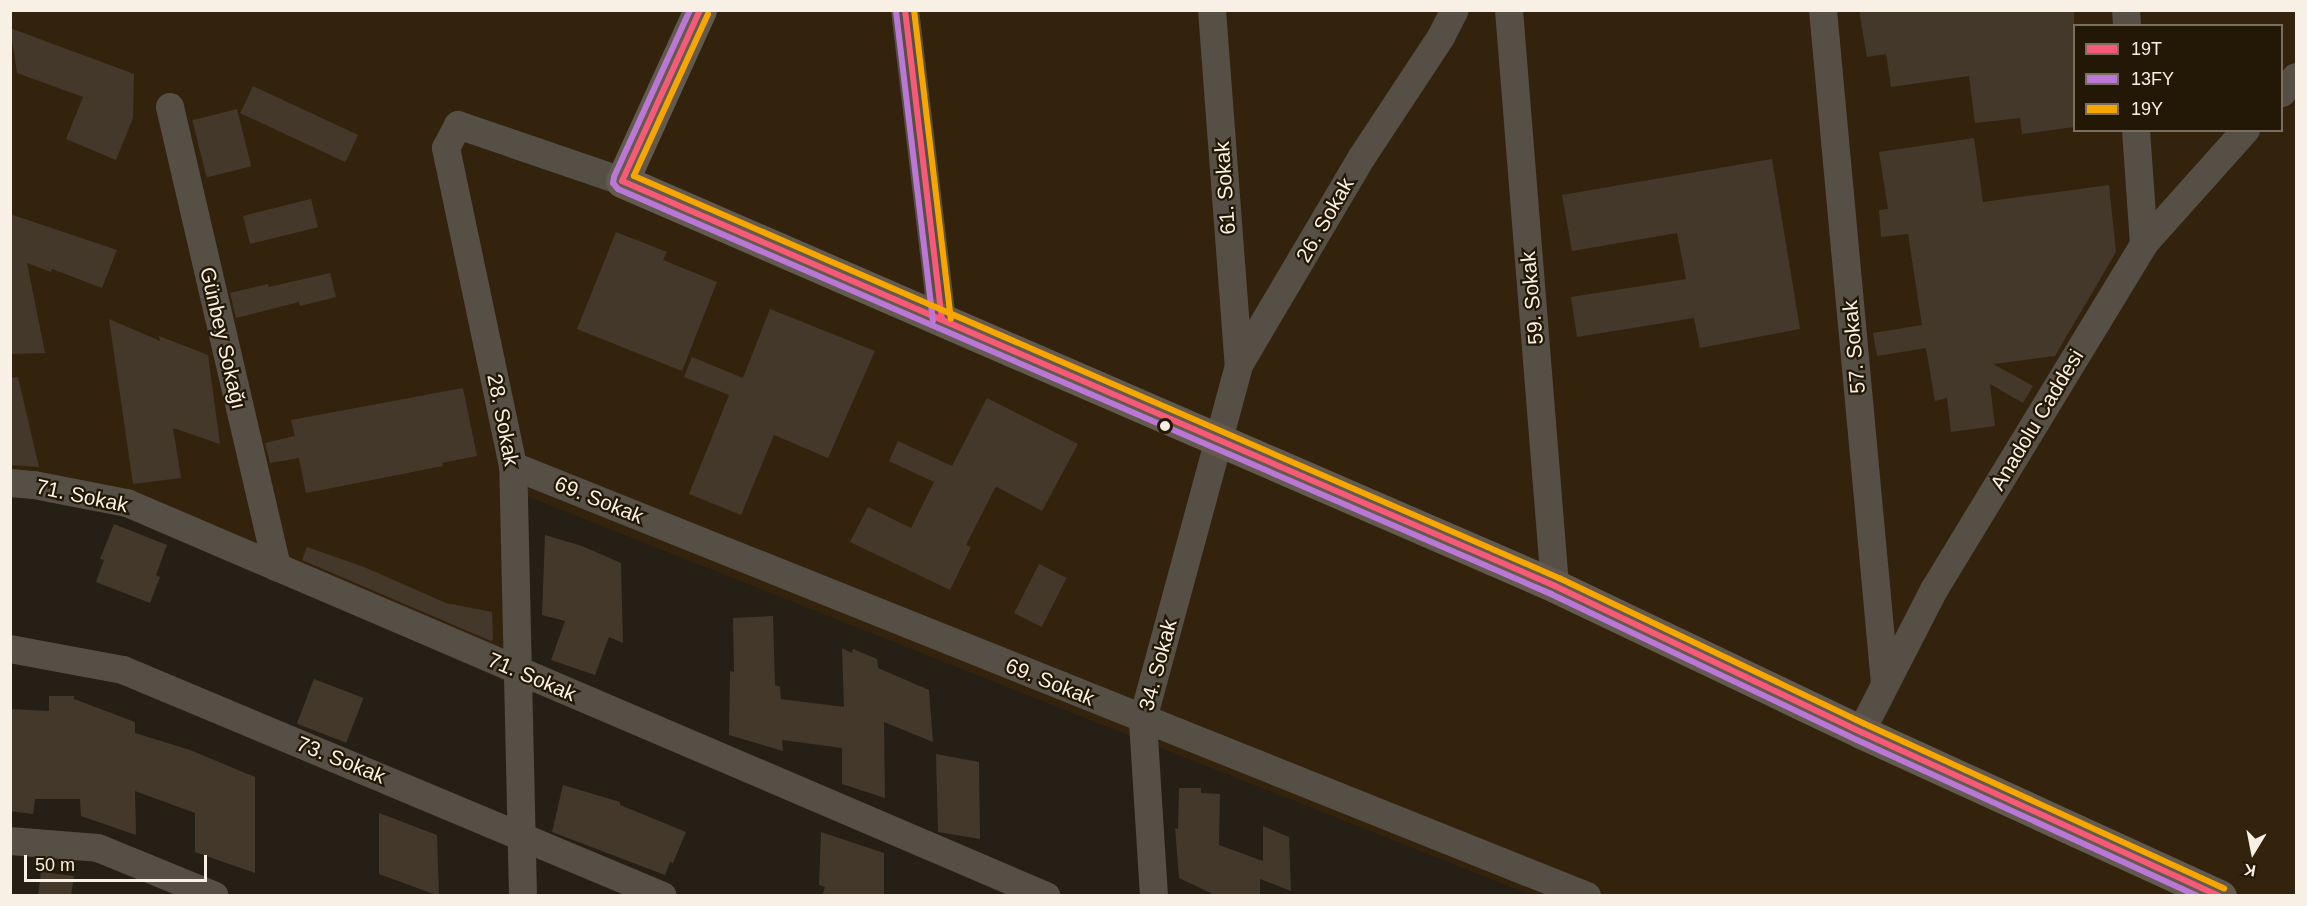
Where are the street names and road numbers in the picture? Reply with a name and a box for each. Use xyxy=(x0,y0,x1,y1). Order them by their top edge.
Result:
street label: 61. Sokak xyxy=(1209,141,1241,235)
street label: 26. Sokak xyxy=(1291,173,1359,267)
street label: 59. Sokak xyxy=(1515,250,1549,346)
street label: Günbey Sokağı xyxy=(194,265,252,411)
street label: 57. Sokak xyxy=(1837,299,1871,395)
street label: Anadolu Caddesi xyxy=(1985,345,2089,495)
street label: 28. Sokak xyxy=(482,372,524,468)
street label: 69. Sokak xyxy=(551,471,647,529)
street label: 71. Sokak xyxy=(34,474,130,518)
street label: 34. Sokak xyxy=(1134,617,1182,713)
street label: 71. Sokak xyxy=(484,647,580,707)
street label: 69. Sokak xyxy=(1002,653,1098,711)
street label: 73. Sokak xyxy=(293,731,389,789)

